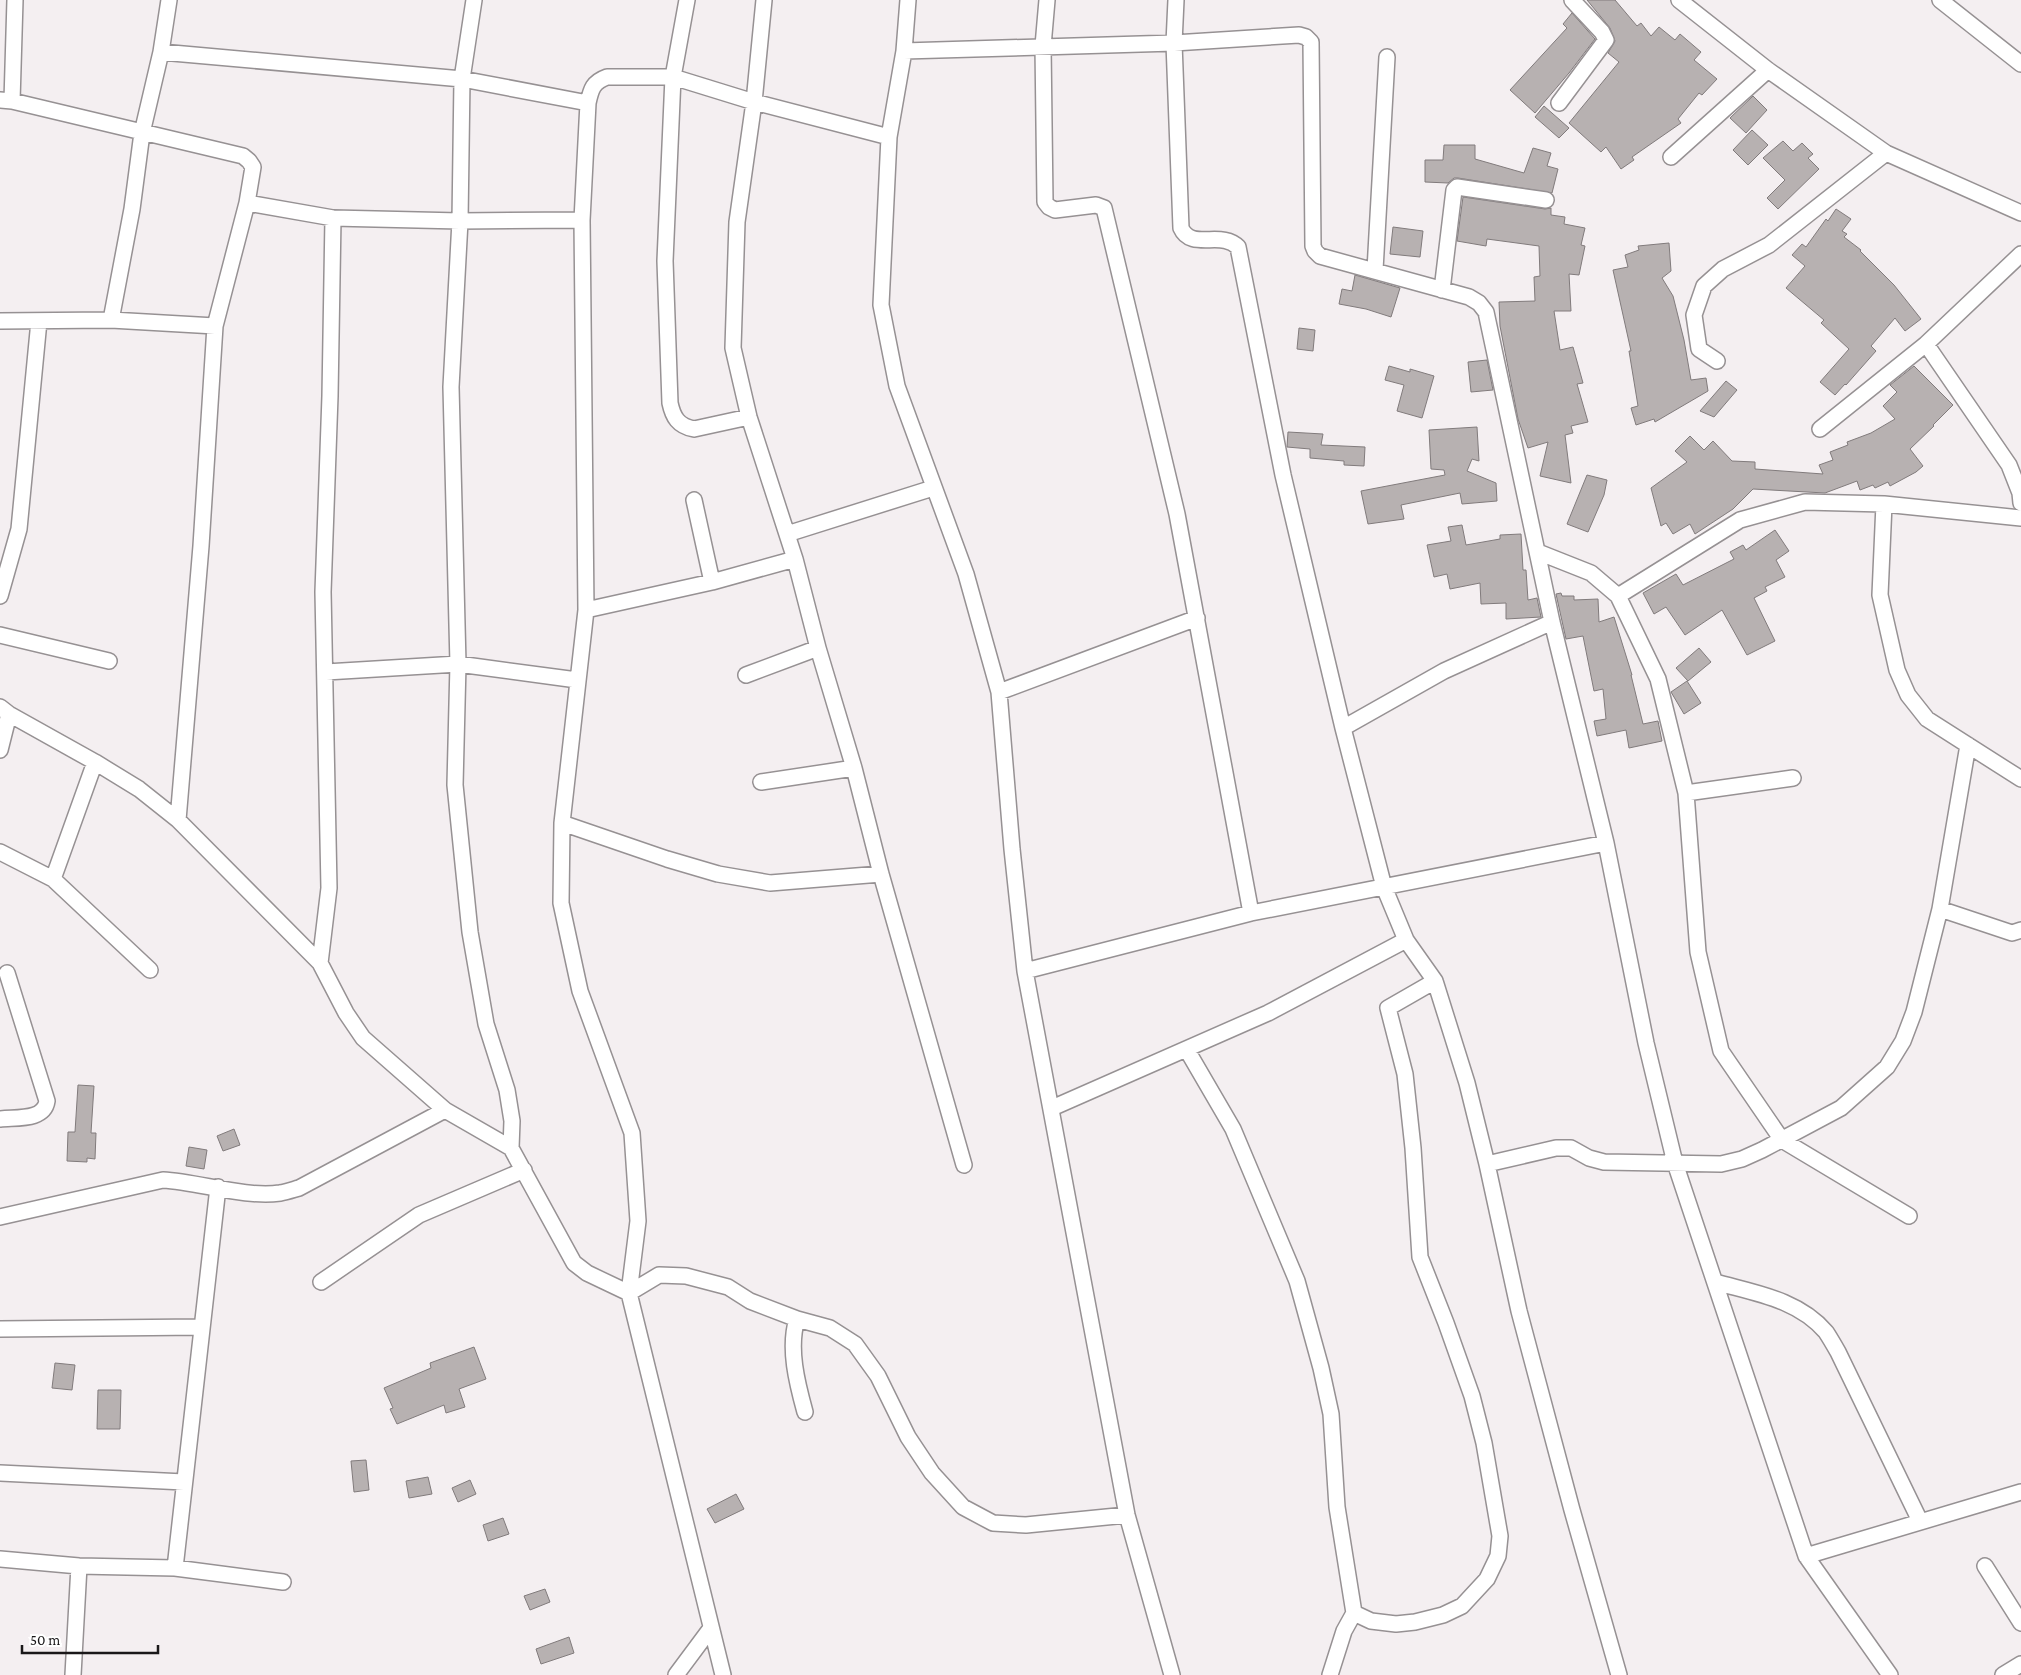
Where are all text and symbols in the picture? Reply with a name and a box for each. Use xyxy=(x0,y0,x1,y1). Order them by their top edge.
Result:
scale bar xyxy=(22,1622,159,1654)
text: 50 m xyxy=(30,1632,60,1648)

